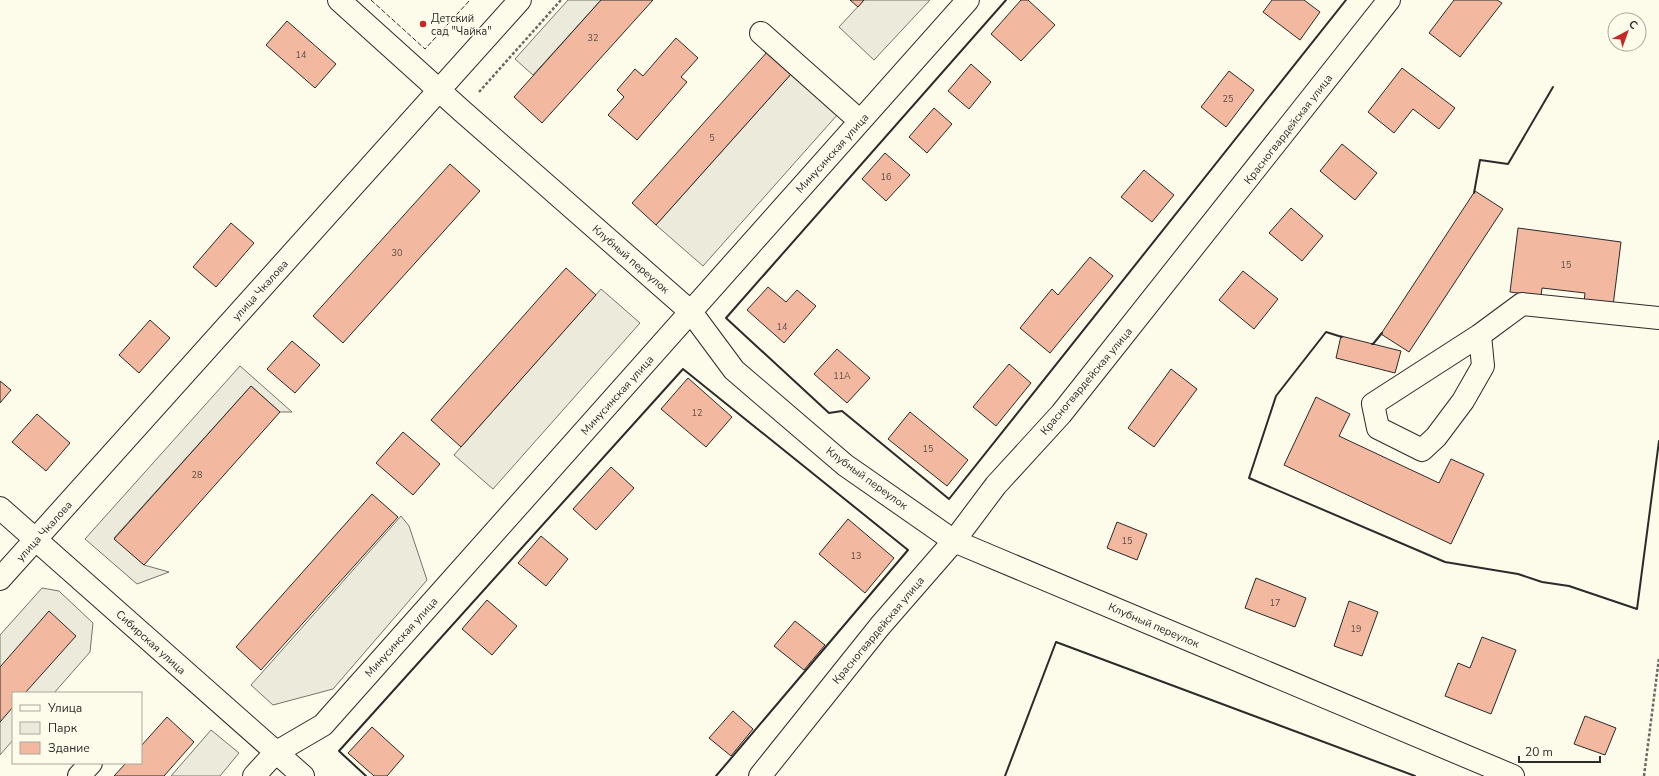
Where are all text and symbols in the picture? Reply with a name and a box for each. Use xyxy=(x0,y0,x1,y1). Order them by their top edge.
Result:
place label: Детский сад "Чайка" xyxy=(431,11,492,39)
north arrow xyxy=(1607,12,1647,52)
text: С xyxy=(1625,17,1641,33)
marker: Детский сад "Чайка" xyxy=(418,19,428,29)
house number: 32 xyxy=(588,32,598,44)
house number: 14 xyxy=(296,49,307,61)
street label: Красногвардейская улица xyxy=(1241,71,1336,187)
house number: 25 xyxy=(1223,93,1233,105)
street label: Минусинская улица xyxy=(793,110,872,196)
house number: 5 xyxy=(709,132,715,144)
house number: 16 xyxy=(881,171,891,183)
street label: Клубный переулок xyxy=(589,222,673,297)
house number: 30 xyxy=(392,247,402,259)
street label: улица Чкалова xyxy=(229,257,292,324)
house number: 15 xyxy=(1561,259,1571,271)
house number: 14 xyxy=(777,321,788,333)
street label: Красногвардейская улица xyxy=(1037,324,1136,438)
street label: Минусинская улица xyxy=(578,352,657,438)
house number: 11А xyxy=(833,370,851,382)
house number: 12 xyxy=(692,407,702,419)
house number: 15 xyxy=(923,443,933,455)
street label: Клубный переулок xyxy=(823,444,911,513)
house number: 28 xyxy=(192,469,202,481)
street label: улица Чкалова xyxy=(13,498,76,565)
house number: 15 xyxy=(1122,535,1132,547)
house number: 13 xyxy=(851,550,861,562)
street label: Красногвардейская улица xyxy=(829,573,928,687)
street label: Минусинская улица xyxy=(362,594,441,680)
house number: 17 xyxy=(1270,597,1280,609)
street label: Клубный переулок xyxy=(1106,599,1202,652)
street label: Сибирская улица xyxy=(112,607,189,678)
house number: 19 xyxy=(1351,623,1361,635)
legend xyxy=(12,692,142,764)
text: Улица xyxy=(47,700,82,716)
text: Парк xyxy=(48,720,78,736)
scale bar xyxy=(1519,738,1600,764)
text: Здание xyxy=(48,740,90,756)
text: 20 m xyxy=(1525,744,1553,760)

